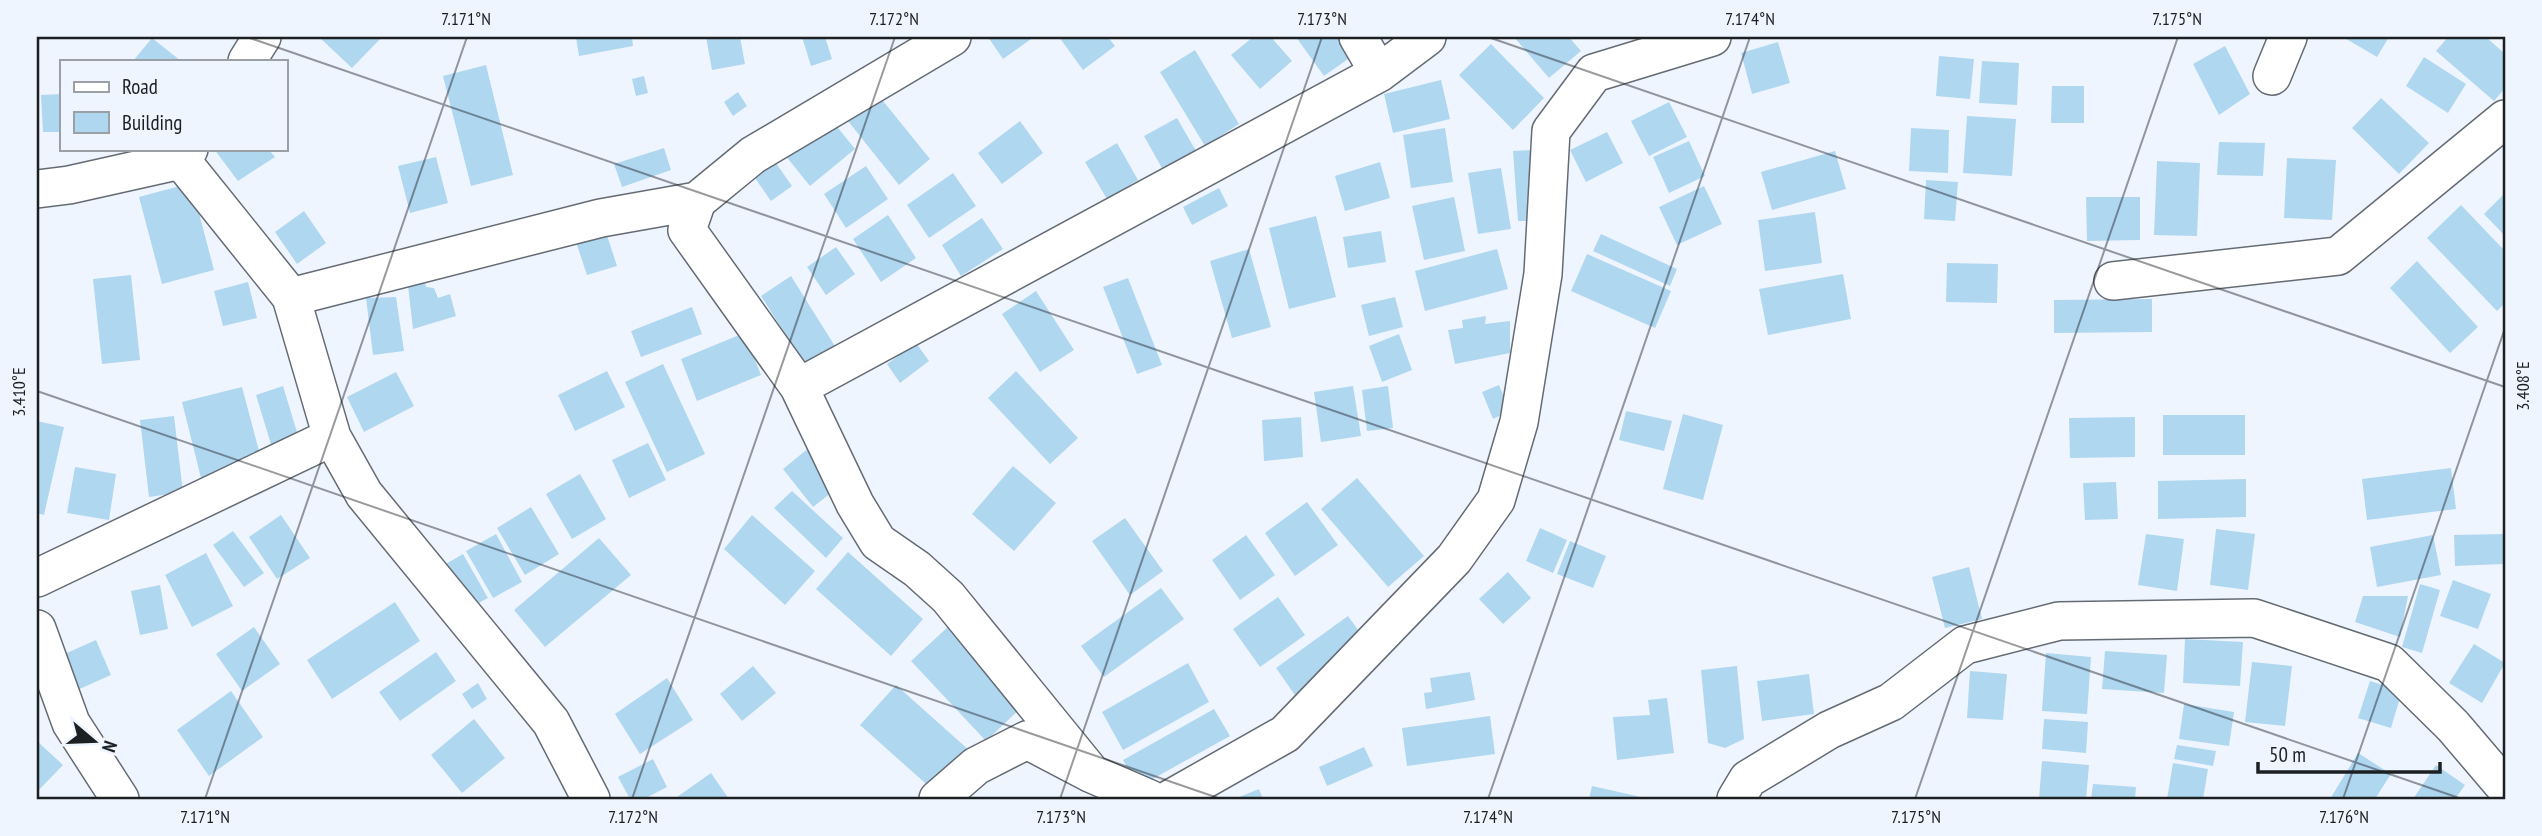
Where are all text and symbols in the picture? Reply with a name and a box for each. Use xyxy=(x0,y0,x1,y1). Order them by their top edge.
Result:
text: 7.171°N xyxy=(441,7,491,30)
text: 7.172°N xyxy=(869,7,919,30)
text: 7.173°N xyxy=(1297,7,1347,30)
text: 7.174°N xyxy=(1725,7,1775,30)
text: 7.175°N xyxy=(2152,7,2202,30)
legend xyxy=(60,60,287,150)
text: Road xyxy=(122,73,158,100)
text: Building xyxy=(122,109,182,136)
text: 3.408°E xyxy=(2511,361,2534,411)
text: 3.410°E xyxy=(7,367,30,417)
north arrow xyxy=(60,706,130,776)
scale bar xyxy=(2258,731,2440,775)
text: N xyxy=(97,738,123,755)
text: 50 m xyxy=(2269,741,2306,768)
text: 7.171°N xyxy=(180,805,230,828)
text: 7.172°N xyxy=(608,805,658,828)
text: 7.173°N xyxy=(1036,805,1086,828)
text: 7.174°N xyxy=(1463,805,1513,828)
text: 7.175°N xyxy=(1891,805,1941,828)
text: 7.176°N xyxy=(2319,805,2369,828)

